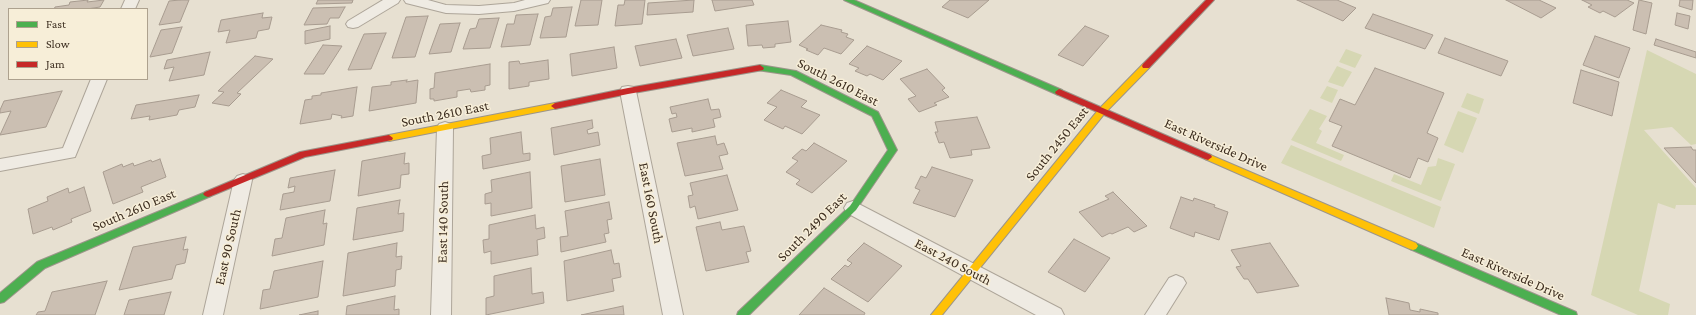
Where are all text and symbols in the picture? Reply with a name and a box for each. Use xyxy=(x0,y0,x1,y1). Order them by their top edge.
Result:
legend xyxy=(8,8,148,80)
text: Fast xyxy=(46,17,66,31)
text: Slow xyxy=(46,37,70,51)
street label: South 2610 East xyxy=(795,54,881,110)
text: Jam xyxy=(46,57,65,71)
street label: South 2610 East xyxy=(400,97,490,131)
street label: South 2450 East xyxy=(1022,103,1092,185)
street label: East Riverside Drive xyxy=(1162,115,1270,175)
street label: East 160 South xyxy=(635,161,667,245)
street label: East 140 South xyxy=(434,181,452,263)
street label: South 2610 East xyxy=(90,185,178,235)
street label: South 2490 East xyxy=(774,189,850,265)
street label: East 90 South xyxy=(211,207,245,287)
street label: East 240 South xyxy=(912,235,994,289)
street label: East Riverside Drive xyxy=(1459,244,1567,304)

